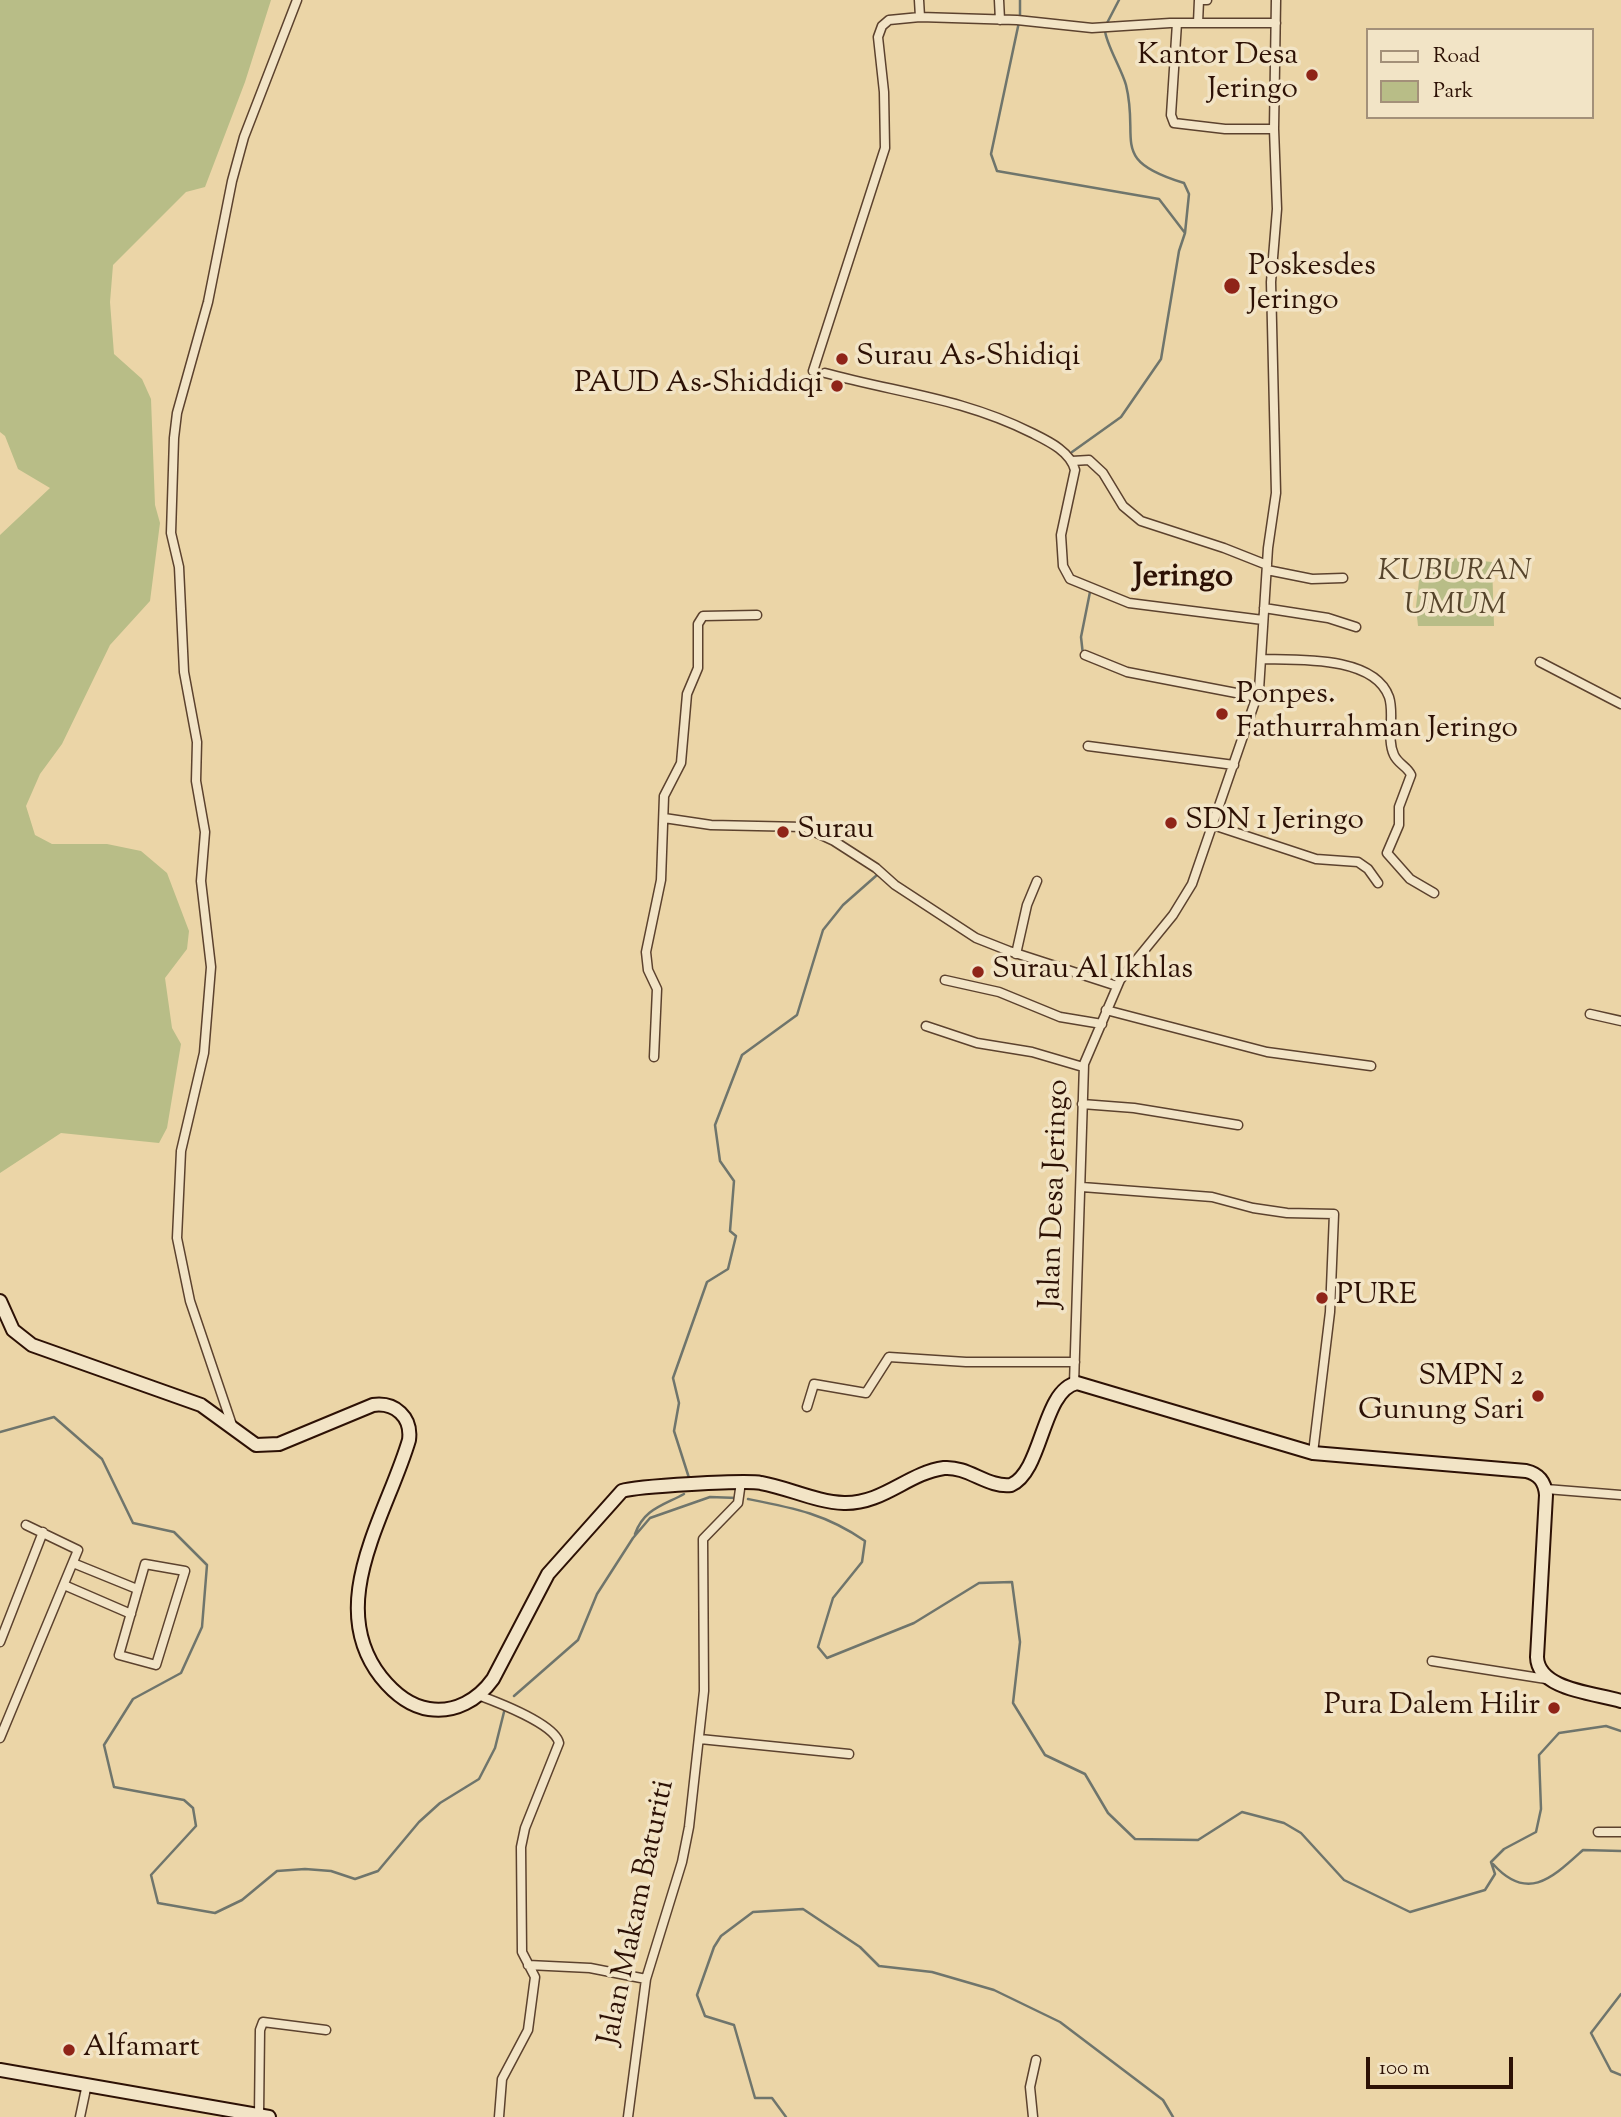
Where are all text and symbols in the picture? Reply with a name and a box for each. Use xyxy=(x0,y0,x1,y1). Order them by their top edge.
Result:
legend xyxy=(1366,28,1593,119)
place label: Kantor Desa Jeringo xyxy=(1137,40,1298,110)
text: Road xyxy=(1433,42,1480,72)
marker: Kantor Desa Jeringo xyxy=(1304,67,1320,83)
text: Park xyxy=(1433,77,1473,107)
place label: Poskesdes Jeringo xyxy=(1248,251,1376,322)
marker: Poskesdes Jeringo xyxy=(1222,276,1242,296)
place label: Surau As-Shidiqi xyxy=(856,341,1080,377)
marker: Surau As-Shidiqi xyxy=(834,351,850,367)
place label: PAUD As-Shiddiqi xyxy=(574,368,823,404)
marker: PAUD As-Shiddiqi xyxy=(829,378,845,394)
park label: KUBURAN UMUM xyxy=(1378,556,1532,626)
district label: Jeringo xyxy=(1133,559,1233,599)
place label: Ponpes. Fathurrahman Jeringo xyxy=(1236,679,1518,750)
marker: Ponpes. Fathurrahman Jeringo xyxy=(1214,706,1230,722)
place label: SDN 1 Jeringo xyxy=(1185,805,1364,841)
place label: Surau xyxy=(797,814,874,850)
marker: SDN 1 Jeringo xyxy=(1163,815,1179,831)
marker: Surau xyxy=(775,824,791,840)
place label: Surau Al Ikhlas xyxy=(992,954,1193,990)
marker: Surau Al Ikhlas xyxy=(970,964,986,980)
street label: Jalan Desa Jeringo xyxy=(1035,1079,1079,1309)
place label: PURE xyxy=(1336,1280,1417,1316)
marker: PURE xyxy=(1314,1290,1330,1306)
place label: SMPN 2 Gunung Sari xyxy=(1358,1361,1524,1432)
marker: SMPN 2 Gunung Sari xyxy=(1530,1388,1546,1404)
place label: Pura Dalem Hilir xyxy=(1324,1690,1540,1726)
marker: Pura Dalem Hilir xyxy=(1546,1700,1562,1716)
street label: Jalan Makam Baturiti xyxy=(593,1777,685,2049)
place label: Alfamart xyxy=(83,2032,200,2068)
marker: Alfamart xyxy=(61,2042,77,2058)
scale bar xyxy=(1369,2044,1516,2088)
text: 100 m xyxy=(1379,2054,1430,2084)

